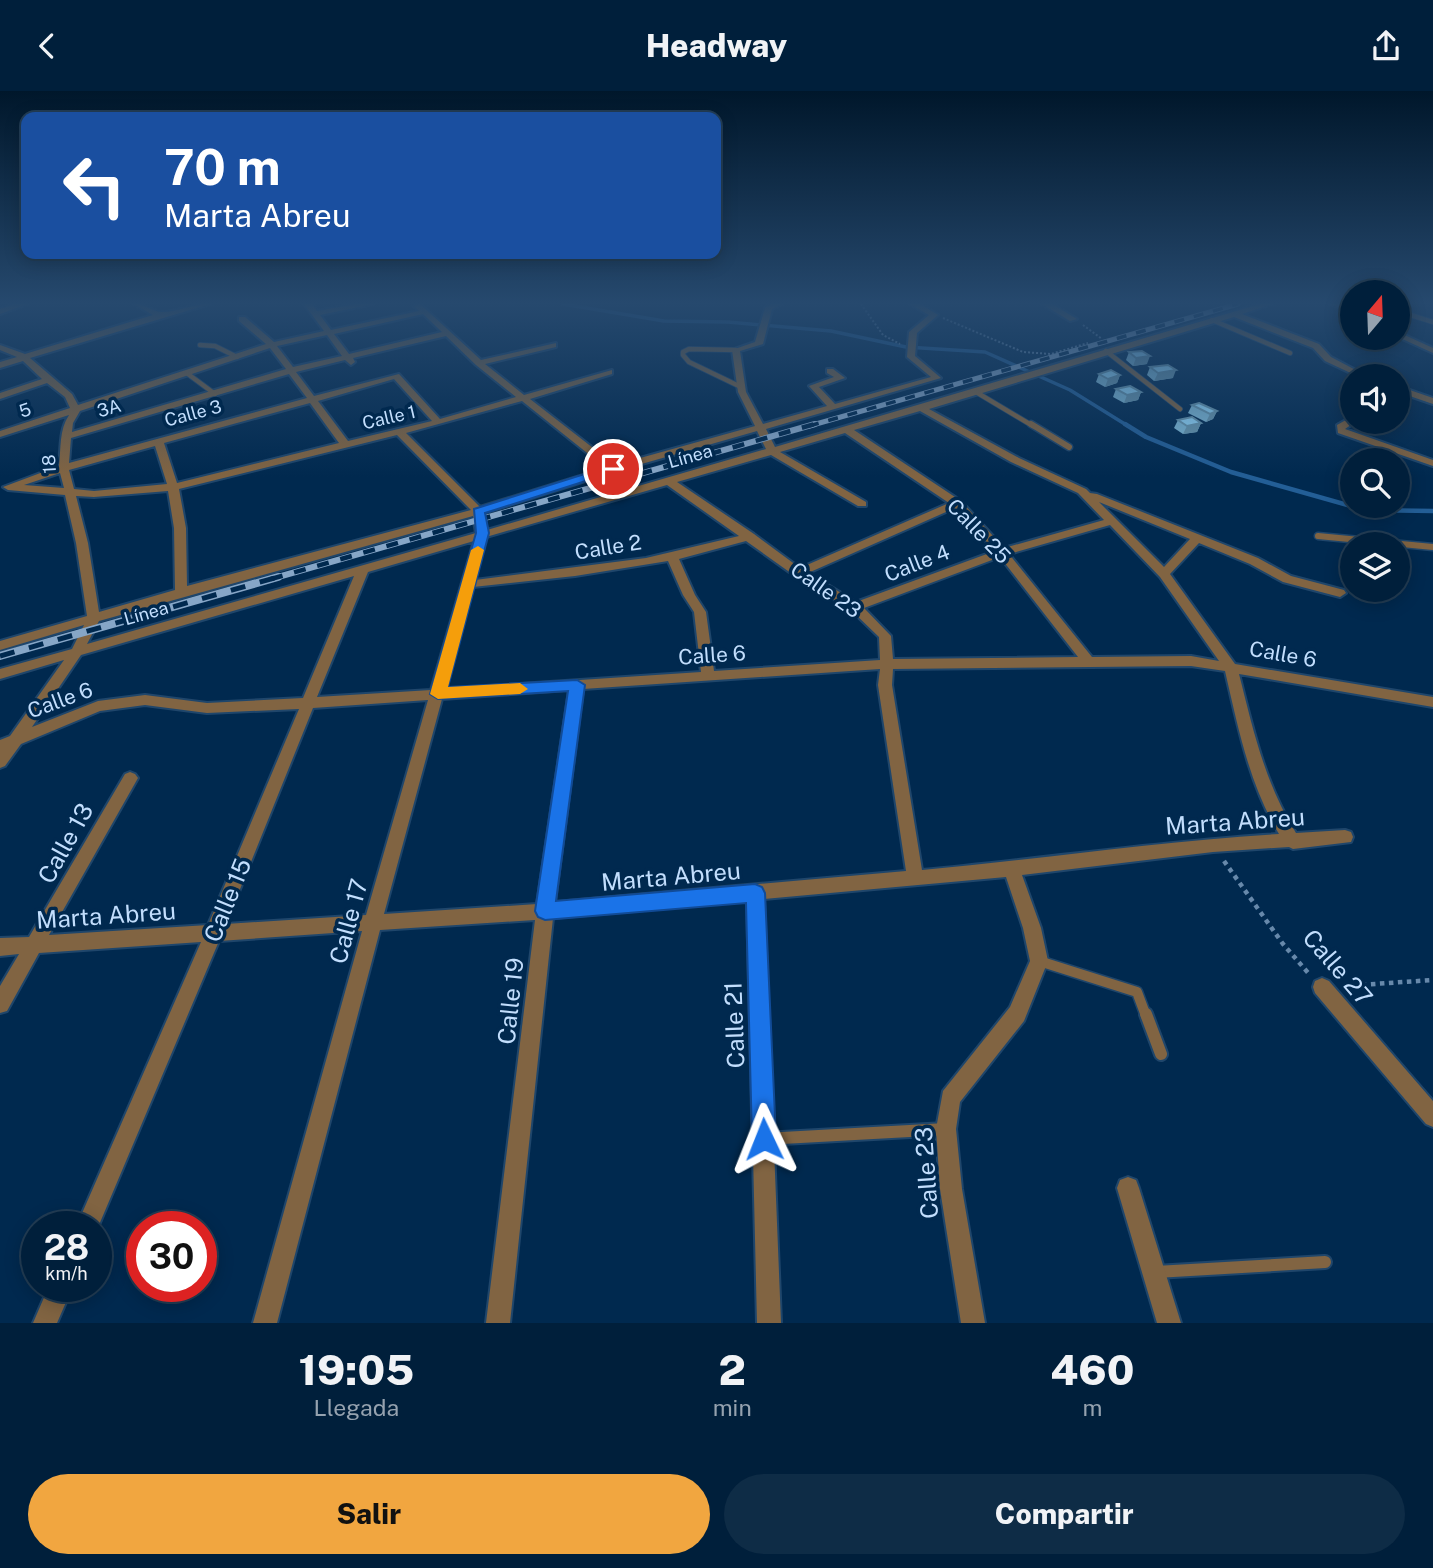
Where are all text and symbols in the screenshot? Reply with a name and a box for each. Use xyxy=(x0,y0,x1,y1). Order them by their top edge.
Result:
icon: back xyxy=(28,27,66,65)
text: Headway xyxy=(646,27,787,64)
icon: share xyxy=(1367,27,1405,65)
text: 70 m xyxy=(164,138,281,196)
icon: left xyxy=(49,140,140,231)
text: Marta Abreu xyxy=(164,197,351,234)
north arrow xyxy=(1340,280,1410,350)
map controls xyxy=(1340,280,1410,602)
button: sound xyxy=(1340,364,1410,434)
street label: 3A xyxy=(95,395,124,421)
street label: Calle 3 xyxy=(162,395,224,431)
street label: 5 xyxy=(16,398,34,422)
street label: Calle 1 xyxy=(360,401,418,433)
pin xyxy=(583,439,643,499)
street label: Línea xyxy=(665,440,715,472)
button: search xyxy=(1340,448,1410,518)
icon: arrive xyxy=(594,450,632,488)
street label: 18 xyxy=(38,454,60,474)
street label: Calle 25 xyxy=(942,493,1016,569)
street label: Calle 2 xyxy=(573,529,643,565)
button: layers xyxy=(1340,532,1410,602)
street label: Calle 4 xyxy=(881,539,953,587)
street label: Calle 23 xyxy=(786,557,866,623)
street label: Línea xyxy=(121,597,171,629)
street label: Calle 6 xyxy=(1247,636,1319,672)
street label: Calle 6 xyxy=(677,640,747,670)
street label: Calle 6 xyxy=(24,677,96,723)
street label: Calle 13 xyxy=(32,798,98,888)
street label: Marta Abreu xyxy=(1164,802,1306,840)
street label: Calle 15 xyxy=(198,854,256,946)
street label: Marta Abreu xyxy=(600,856,742,896)
street label: Calle 17 xyxy=(323,876,373,966)
street label: Marta Abreu xyxy=(35,896,177,934)
street label: Calle 27 xyxy=(1298,923,1378,1011)
street label: Calle 19 xyxy=(492,956,528,1046)
street label: Calle 21 xyxy=(718,981,750,1069)
position arrow xyxy=(727,1102,801,1176)
street label: Calle 23 xyxy=(909,1126,943,1220)
speed limit sign: 30 xyxy=(126,1211,217,1302)
text: 28 xyxy=(44,1227,89,1268)
text: km/h xyxy=(45,1263,88,1284)
text: 19:05 xyxy=(299,1345,414,1394)
text: 2 xyxy=(719,1345,746,1394)
text: 460 xyxy=(1050,1345,1134,1394)
text: Llegada xyxy=(313,1394,399,1421)
text: min xyxy=(713,1394,752,1421)
text: m xyxy=(1082,1394,1102,1421)
button: Salir xyxy=(28,1474,710,1554)
button: Compartir xyxy=(724,1474,1405,1554)

